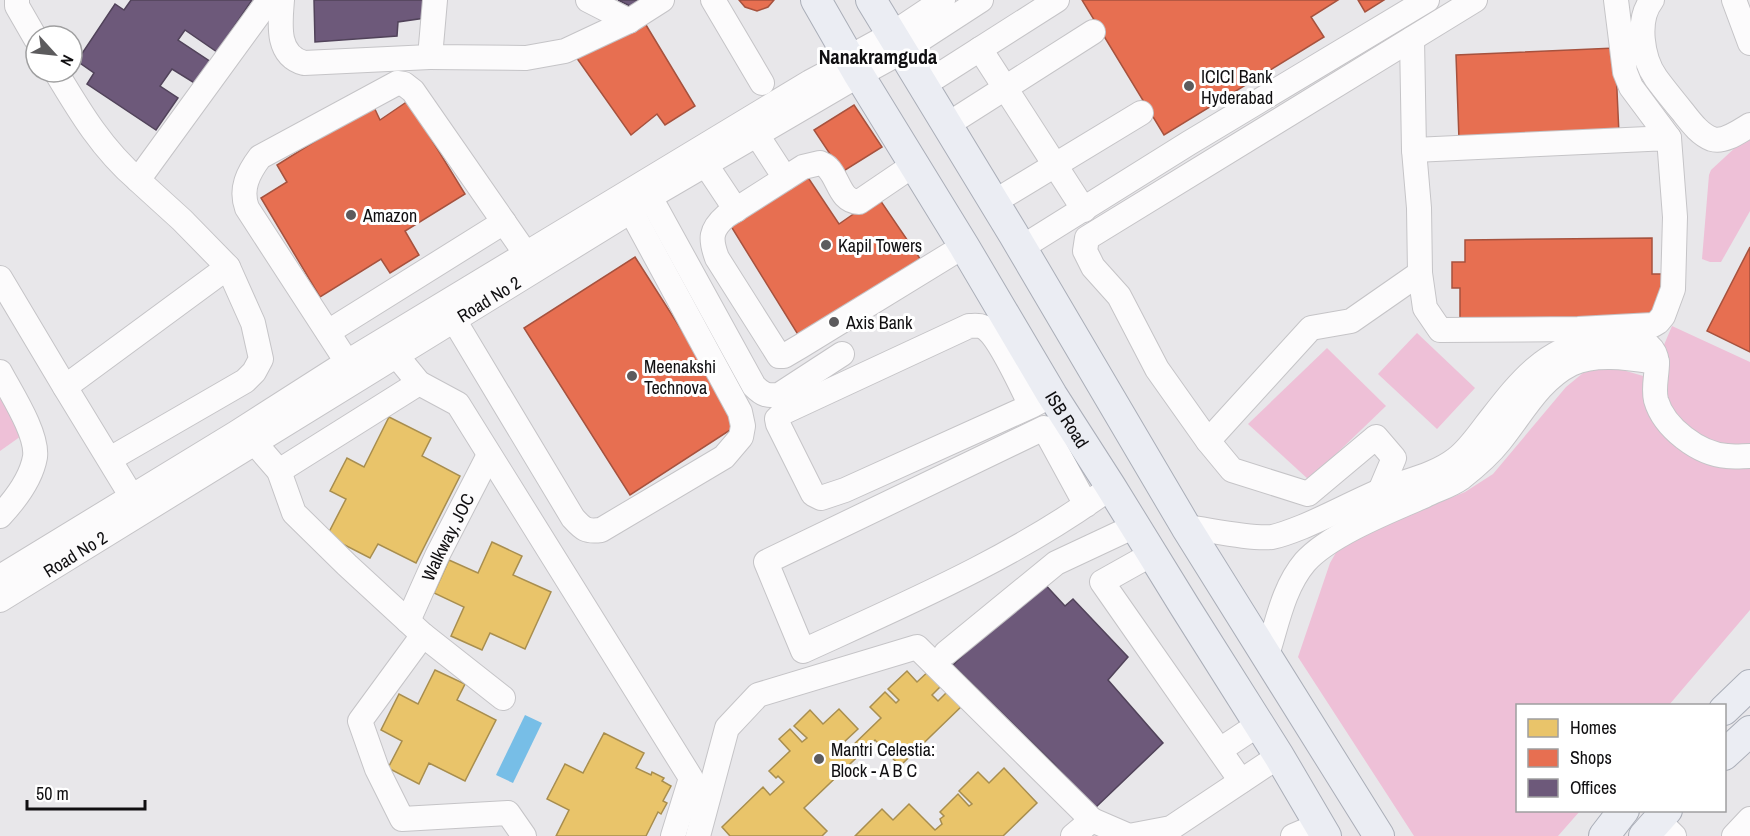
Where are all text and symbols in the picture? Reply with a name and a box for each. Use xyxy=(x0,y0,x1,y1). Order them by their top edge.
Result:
north arrow xyxy=(24,24,84,84)
district label: Nanakramguda xyxy=(819,43,937,70)
text: N xyxy=(55,52,79,70)
place label: ICICI Bank Hyderabad xyxy=(1201,64,1273,110)
marker: ICICI Bank Hyderabad xyxy=(1182,79,1196,93)
place label: Amazon xyxy=(362,203,417,228)
marker: Amazon xyxy=(344,208,358,222)
place label: Kapil Towers xyxy=(838,233,922,258)
marker: Kapil Towers xyxy=(819,238,833,252)
street label: Road No 2 xyxy=(452,270,525,328)
place label: Axis Bank xyxy=(845,310,913,335)
marker: Axis Bank xyxy=(827,315,841,329)
place label: Meenakshi Technova xyxy=(644,354,716,400)
marker: Meenakshi Technova xyxy=(625,369,639,383)
street label: ISB Road xyxy=(1040,386,1095,453)
street label: Walkway, JOC xyxy=(415,489,480,585)
street label: Road No 2 xyxy=(38,525,112,583)
legend xyxy=(1516,704,1726,812)
text: Homes xyxy=(1570,715,1617,740)
place label: Mantri Celestia: Block - A B C xyxy=(831,737,935,783)
text: Shops xyxy=(1570,745,1612,770)
marker: Mantri Celestia: Block - A B C xyxy=(812,752,826,766)
scale bar xyxy=(27,773,146,811)
text: Offices xyxy=(1570,775,1617,800)
text: 50 m xyxy=(36,781,69,806)

